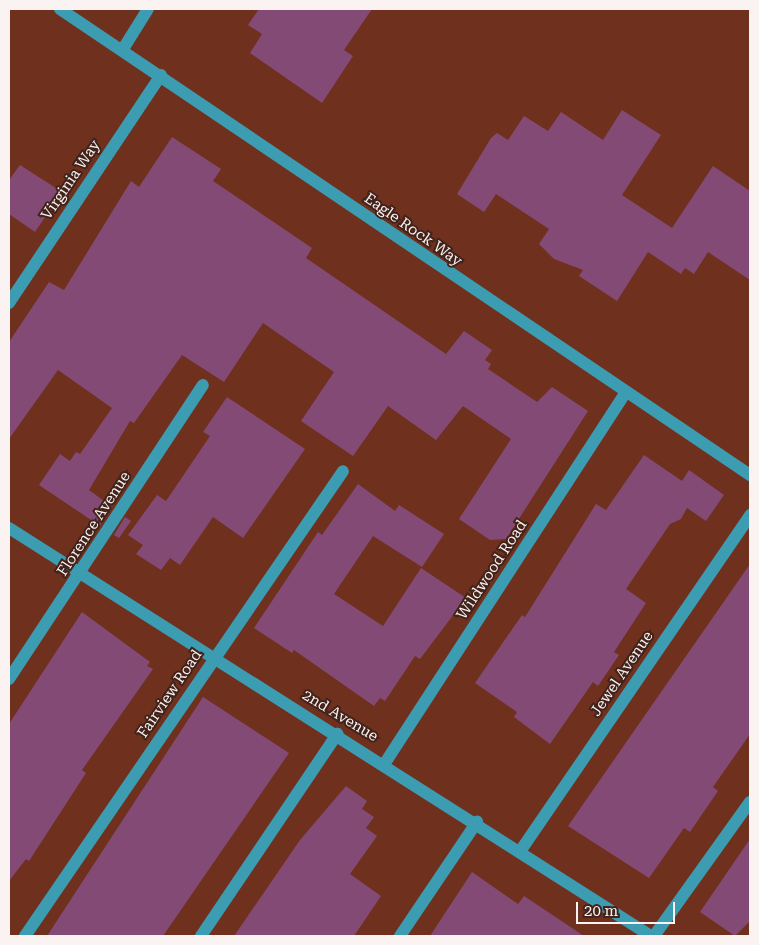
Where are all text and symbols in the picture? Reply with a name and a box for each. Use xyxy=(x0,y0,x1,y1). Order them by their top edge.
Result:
street label: Virginia Way xyxy=(38,137,104,223)
street label: Eagle Rock Way xyxy=(361,190,465,270)
street label: Florence Avenue xyxy=(54,468,134,580)
street label: Wildwood Road xyxy=(453,517,531,623)
street label: Jewel Avenue xyxy=(587,628,657,720)
street label: Fairview Road xyxy=(134,647,206,741)
street label: 2nd Avenue xyxy=(299,686,381,746)
scale bar xyxy=(579,892,678,924)
text: 20 m xyxy=(584,902,618,920)

